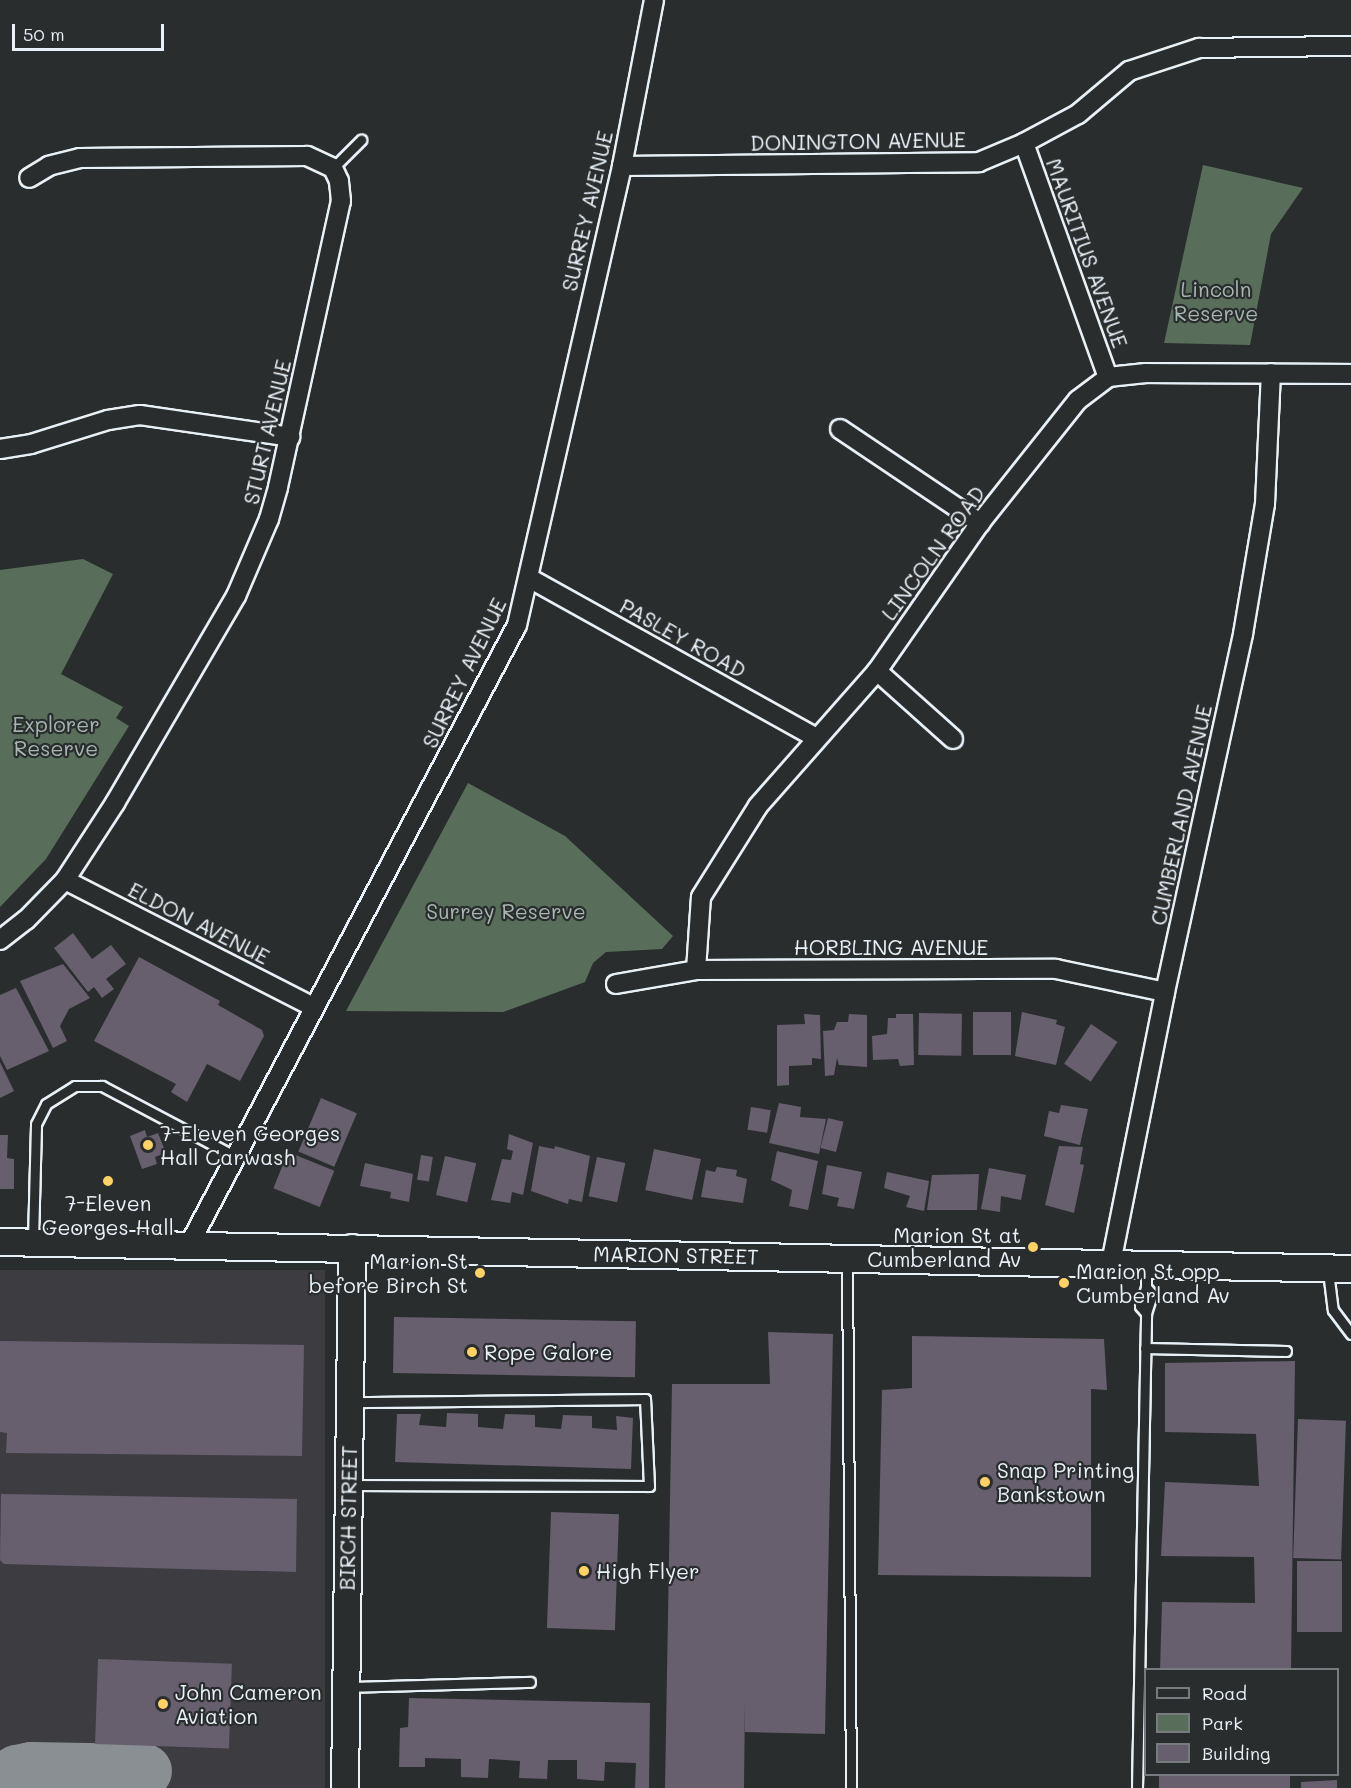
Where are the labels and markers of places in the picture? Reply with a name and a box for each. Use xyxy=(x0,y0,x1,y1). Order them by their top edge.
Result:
place label: 7-Eleven Georges Hall Carwash xyxy=(160,1120,340,1170)
marker: 7-Eleven Georges Hall Carwash xyxy=(141,1138,155,1152)
marker: 7-Eleven Georges Hall xyxy=(101,1174,115,1188)
place label: 7-Eleven Georges Hall xyxy=(42,1190,174,1240)
place label: Marion St at Cumberland Av xyxy=(867,1222,1021,1272)
marker: Marion St at Cumberland Av xyxy=(1026,1240,1040,1254)
place label: Marion St before Birch St xyxy=(309,1248,468,1298)
place label: Marion St opp Cumberland Av xyxy=(1076,1258,1230,1308)
marker: Marion St before Birch St xyxy=(473,1266,487,1280)
marker: Marion St opp Cumberland Av xyxy=(1057,1276,1071,1290)
place label: Rope Galore xyxy=(484,1339,612,1365)
marker: Rope Galore xyxy=(465,1345,479,1359)
place label: Snap Printing Bankstown xyxy=(997,1457,1134,1507)
marker: Snap Printing Bankstown xyxy=(978,1475,992,1489)
place label: High Flyer xyxy=(596,1558,700,1584)
marker: High Flyer xyxy=(577,1564,591,1578)
place label: John Cameron Aviation xyxy=(175,1679,322,1729)
marker: John Cameron Aviation xyxy=(156,1697,170,1711)

